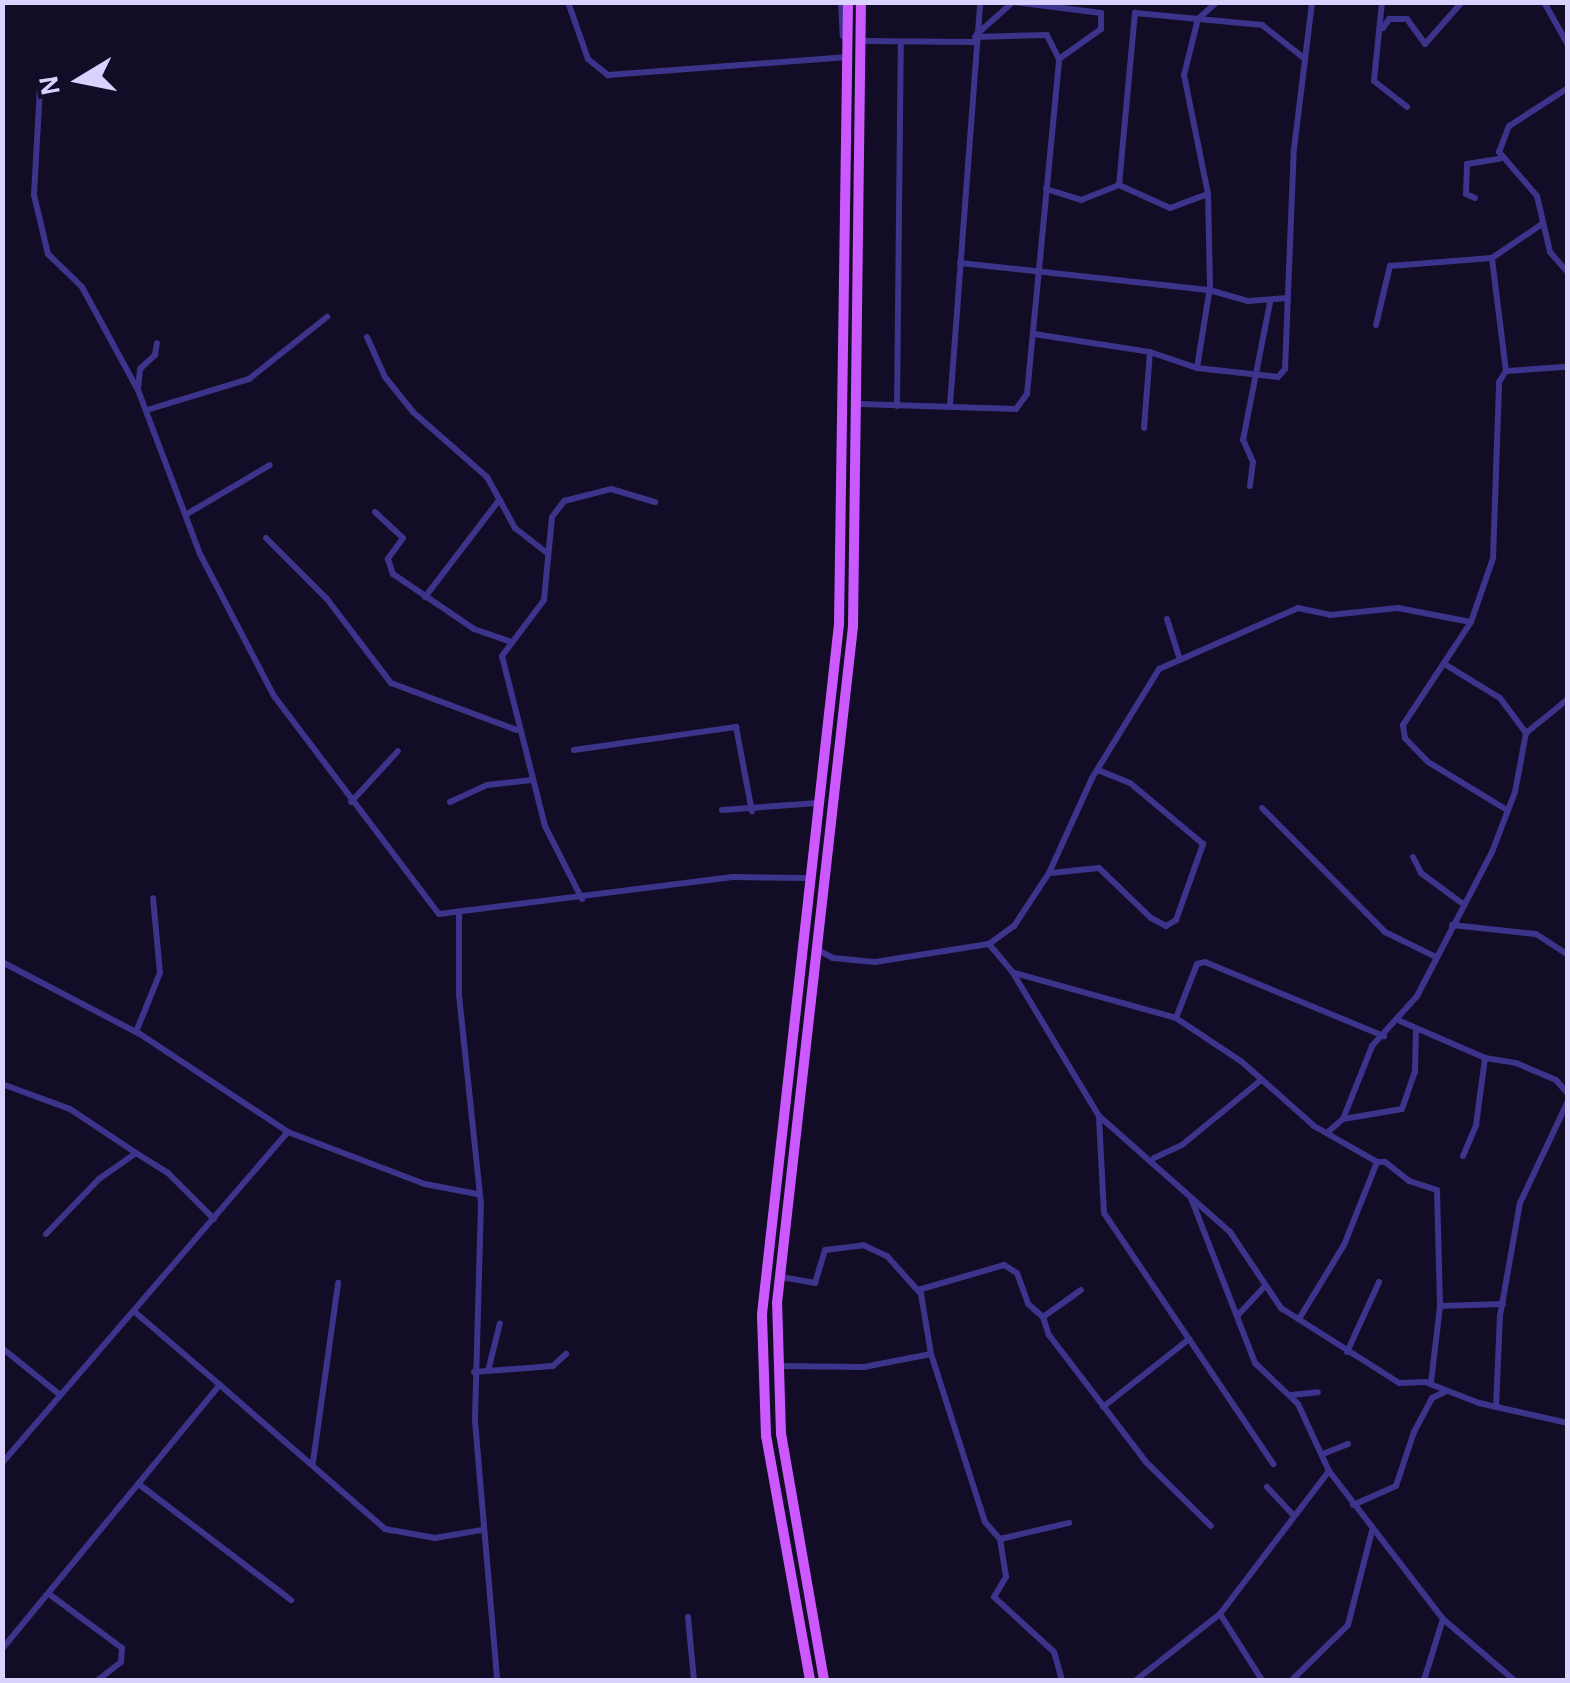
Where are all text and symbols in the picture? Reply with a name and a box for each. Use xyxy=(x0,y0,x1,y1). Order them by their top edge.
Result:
north arrow xyxy=(30,30,130,130)
text: N xyxy=(35,73,66,97)

